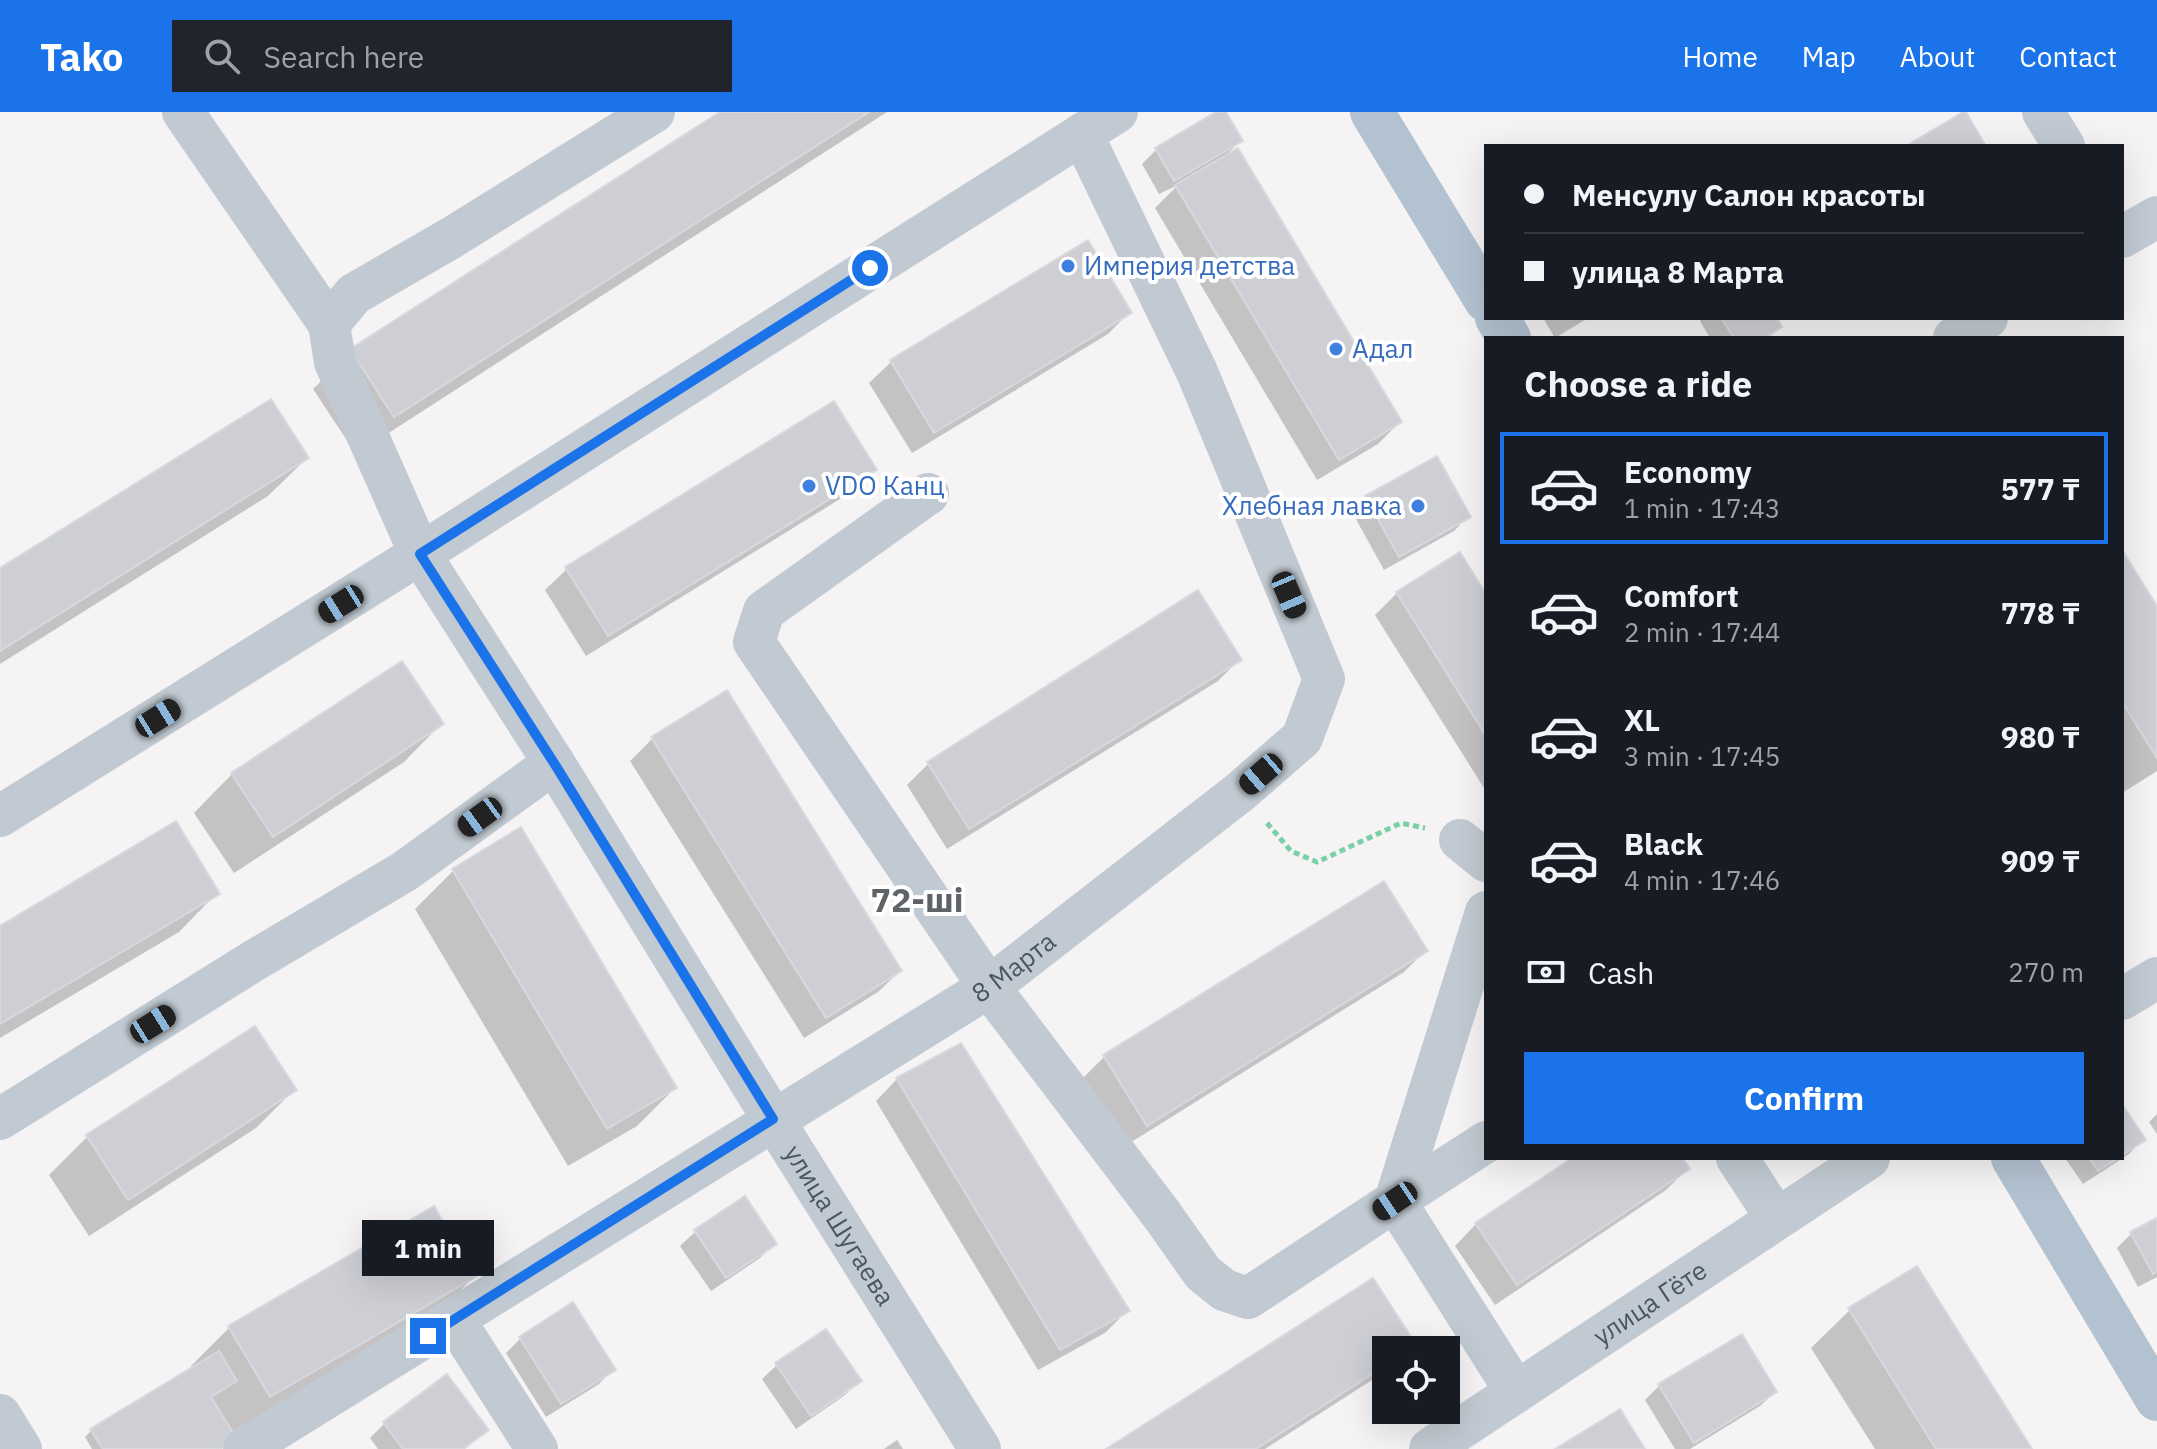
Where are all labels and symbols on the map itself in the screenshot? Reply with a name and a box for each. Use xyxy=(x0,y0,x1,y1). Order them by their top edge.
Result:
place label: Империя детства xyxy=(1084,248,1295,282)
route start xyxy=(852,250,888,286)
marker: Империя детства xyxy=(1059,257,1077,275)
place label: Адал xyxy=(1352,331,1414,365)
marker: Адал xyxy=(1327,340,1345,358)
place label: VDO Канц xyxy=(825,468,945,502)
marker: VDO Канц xyxy=(800,477,818,495)
place label: Хлебная лавка xyxy=(1222,488,1402,522)
marker: Хлебная лавка xyxy=(1409,497,1427,515)
car xyxy=(1269,568,1309,622)
car xyxy=(314,581,368,627)
car xyxy=(131,695,185,741)
car xyxy=(1235,749,1287,799)
car xyxy=(454,793,506,841)
district label: 72-ші xyxy=(871,877,963,921)
street label: 8 Марта xyxy=(965,924,1062,1010)
car xyxy=(126,1001,180,1047)
street label: улица Шугаева xyxy=(777,1138,904,1311)
car xyxy=(1368,1178,1422,1224)
callout: 1 min xyxy=(362,1220,494,1276)
street label: улица Гёте xyxy=(1586,1252,1713,1352)
route end xyxy=(410,1318,446,1354)

